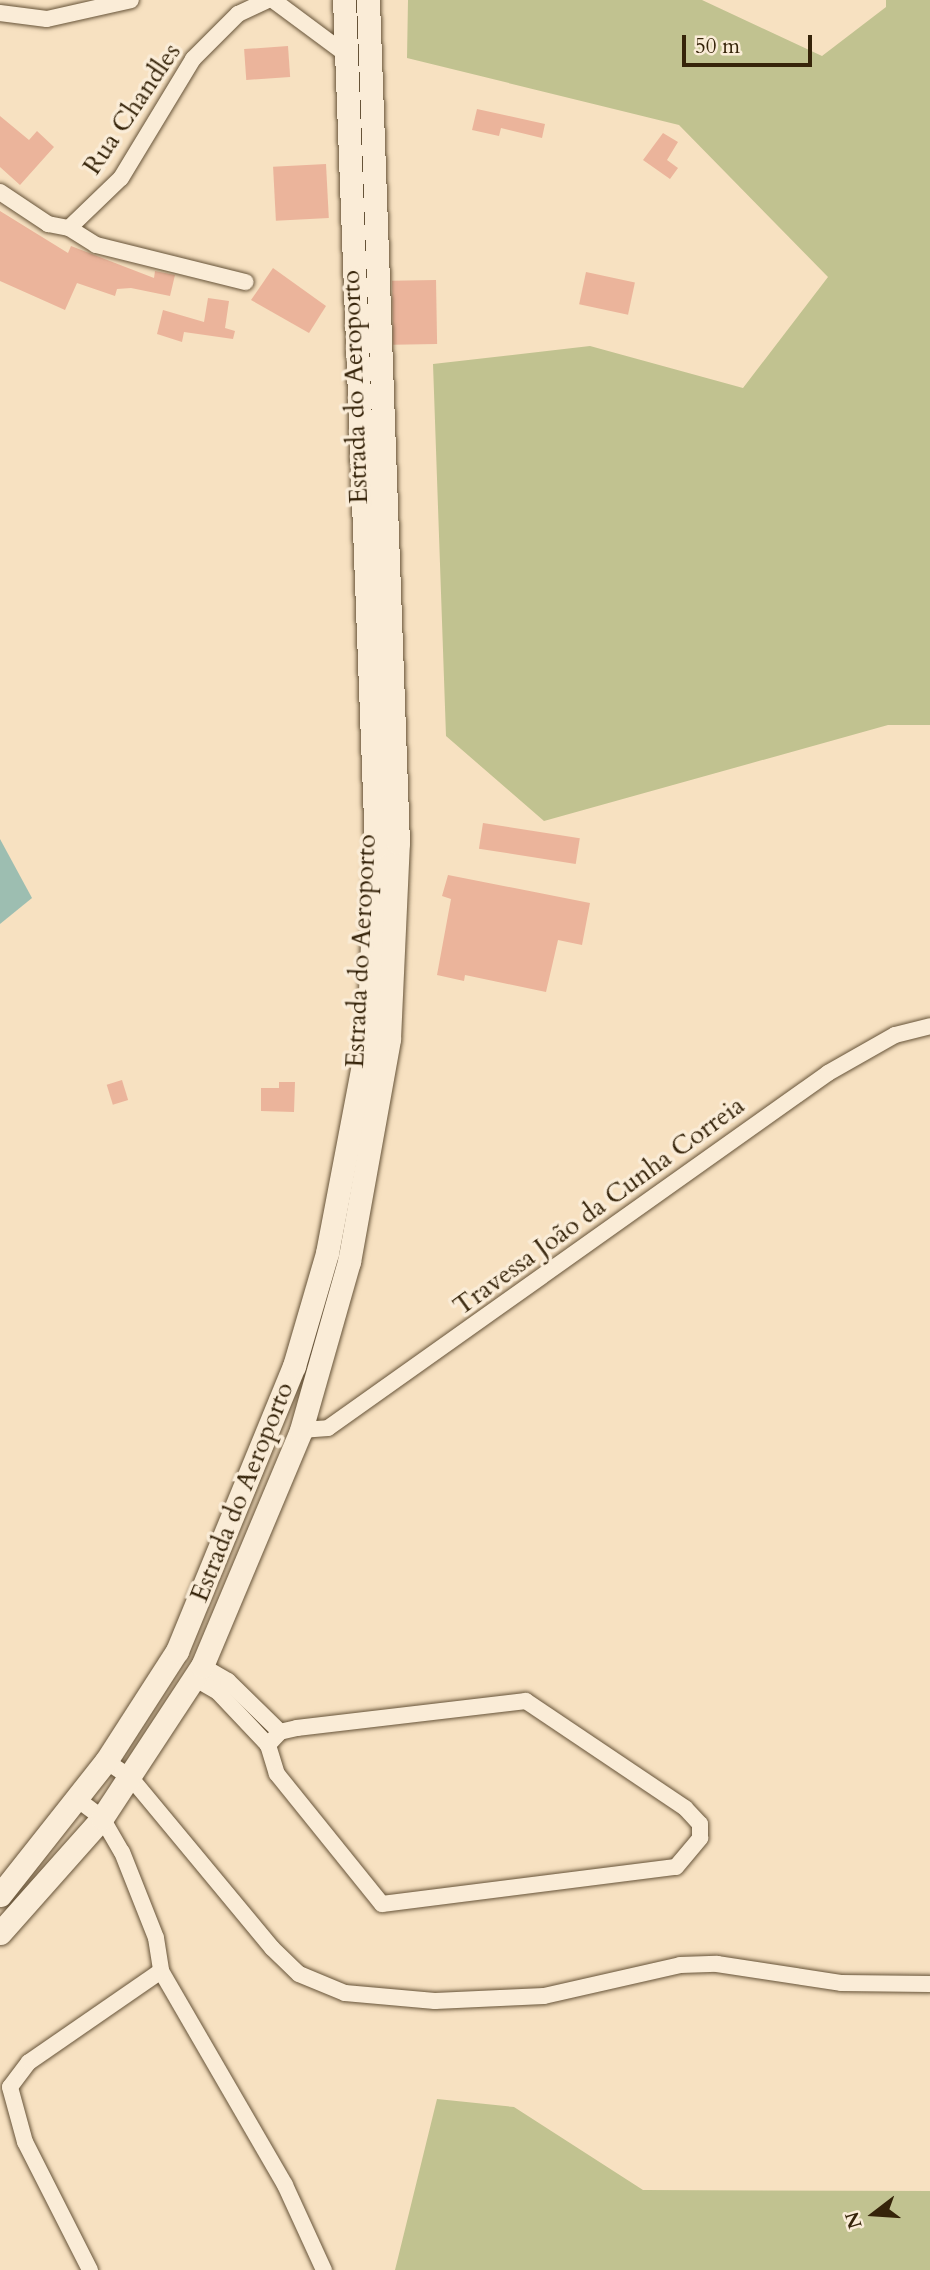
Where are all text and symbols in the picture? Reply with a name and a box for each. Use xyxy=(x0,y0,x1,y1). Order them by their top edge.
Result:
scale bar xyxy=(685,21,814,65)
text: 50 m xyxy=(695,32,740,61)
street label: Rua Chandles xyxy=(77,37,187,181)
street label: Estrada do Aeroporto xyxy=(335,269,375,505)
street label: Estrada do Aeroporto xyxy=(339,833,383,1069)
street label: Travessa João da Cunha Correia xyxy=(447,1090,751,1322)
street label: Estrada do Aeroporto xyxy=(184,1378,300,1606)
north arrow xyxy=(839,2179,909,2249)
text: N xyxy=(839,2208,869,2232)

